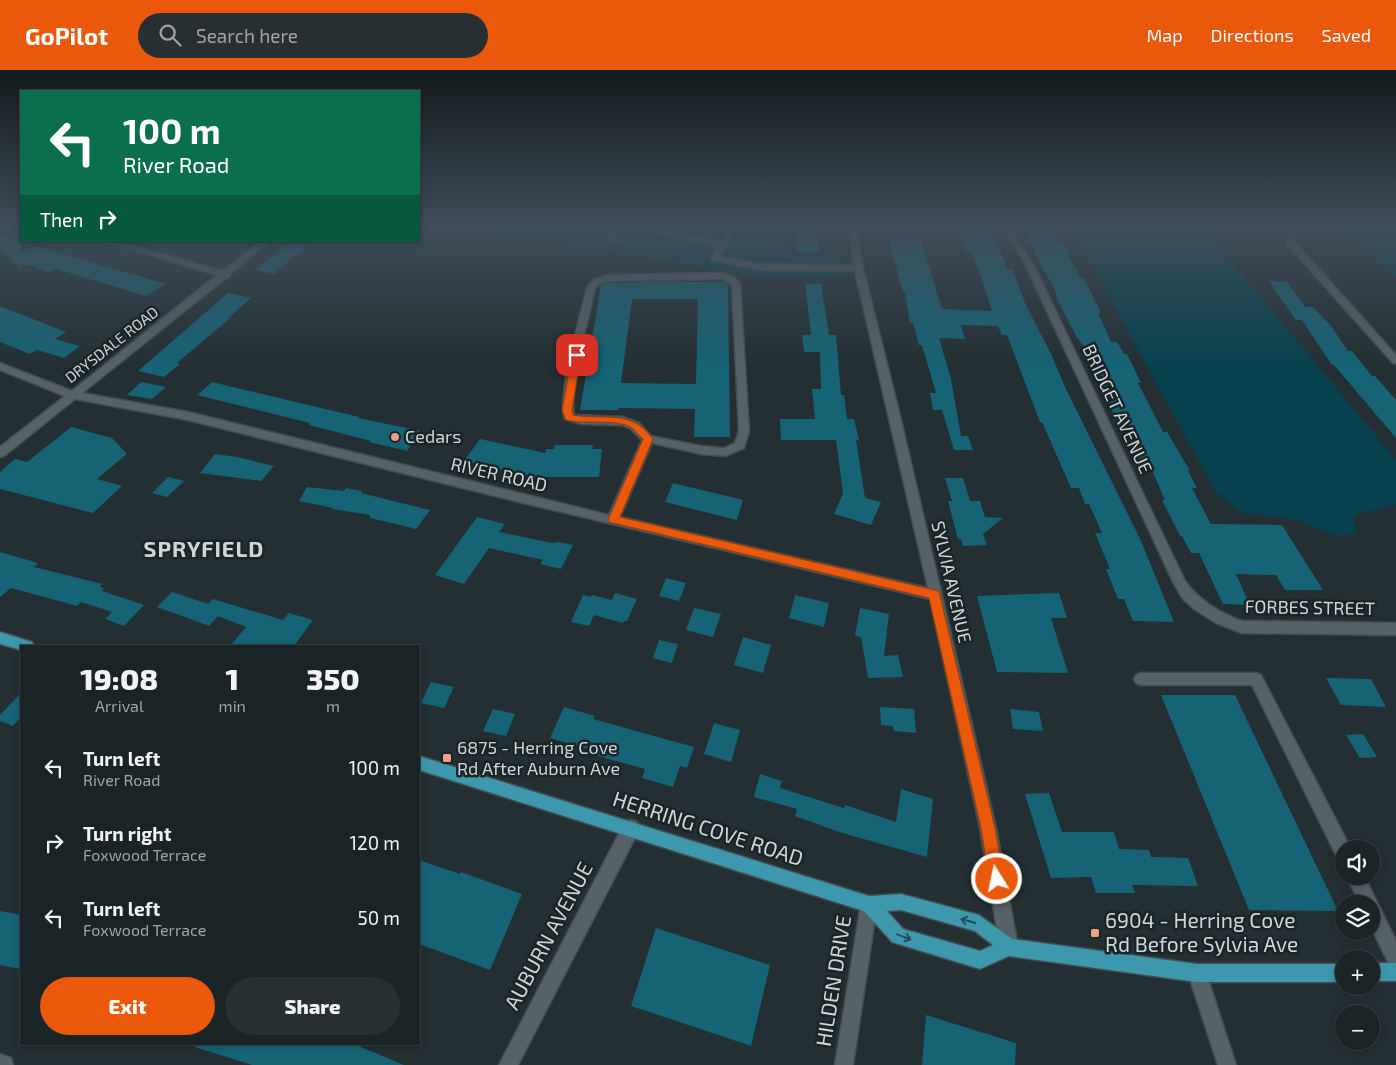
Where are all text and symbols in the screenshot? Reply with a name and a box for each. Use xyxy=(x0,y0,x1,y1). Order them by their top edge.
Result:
search box xyxy=(138,13,488,58)
text: GoPilot xyxy=(25,21,108,50)
icon: search xyxy=(156,21,184,49)
text: Search here xyxy=(196,24,298,47)
text: Map xyxy=(1146,24,1183,46)
text: Directions xyxy=(1211,24,1294,46)
text: Saved xyxy=(1322,24,1371,46)
text: 100 m xyxy=(123,109,221,151)
icon: left xyxy=(40,110,105,175)
text: River Road xyxy=(123,151,229,177)
icon: right xyxy=(93,205,121,233)
text: Then xyxy=(40,208,83,231)
street label: DRYSDALE ROAD xyxy=(61,302,162,386)
pin xyxy=(556,334,598,376)
street label: BRIDGET AVENUE xyxy=(1078,340,1158,477)
icon: arrive xyxy=(563,341,591,369)
place label: Cedars xyxy=(405,425,461,447)
marker: Cedars xyxy=(389,431,401,443)
street label: RIVER ROAD xyxy=(449,452,550,496)
street label: SYLVIA AVENUE xyxy=(927,519,977,645)
district label: SPRYFIELD xyxy=(144,535,264,561)
street label: FORBES STREET xyxy=(1245,595,1376,619)
text: 19:08 xyxy=(80,660,158,696)
text: 1 xyxy=(225,660,239,696)
text: 350 xyxy=(306,660,360,696)
text: Arrival xyxy=(95,696,144,715)
text: min xyxy=(219,696,246,715)
text: m xyxy=(326,696,340,715)
place label: 6875 - Herring Cove Rd After Auburn Ave xyxy=(457,736,620,779)
text: Turn left xyxy=(83,747,160,770)
marker: 6875 - Herring Cove Rd After Auburn Ave xyxy=(441,752,453,764)
icon: left xyxy=(40,754,68,782)
text: 100 m xyxy=(349,756,400,779)
text: River Road xyxy=(83,770,160,789)
street label: HERRING COVE ROAD xyxy=(610,785,807,870)
text: Turn right xyxy=(83,822,171,845)
icon: right xyxy=(40,829,68,857)
text: 120 m xyxy=(349,831,400,854)
map controls xyxy=(1335,840,1380,1050)
button: sound xyxy=(1335,840,1380,885)
text: Foxwood Terrace xyxy=(83,845,206,864)
position arrow xyxy=(970,852,1022,904)
street label: AUBURN AVENUE xyxy=(498,857,597,1013)
button: layers xyxy=(1335,895,1380,940)
text: Turn left xyxy=(83,897,160,920)
icon: left xyxy=(40,904,68,932)
text: 50 m xyxy=(357,906,400,929)
place label: 6904 - Herring Cove Rd Before Sylvia Ave xyxy=(1105,907,1298,956)
street label: HILDEN DRIVE xyxy=(810,913,855,1048)
one-way arrow xyxy=(961,915,977,925)
text: Foxwood Terrace xyxy=(83,920,206,939)
marker: 6904 - Herring Cove Rd Before Sylvia Ave xyxy=(1089,927,1101,939)
one-way arrow xyxy=(896,933,911,942)
button: + xyxy=(1335,950,1380,995)
button: Exit xyxy=(40,977,215,1035)
button: Share xyxy=(225,977,400,1035)
button: − xyxy=(1335,1005,1380,1050)

